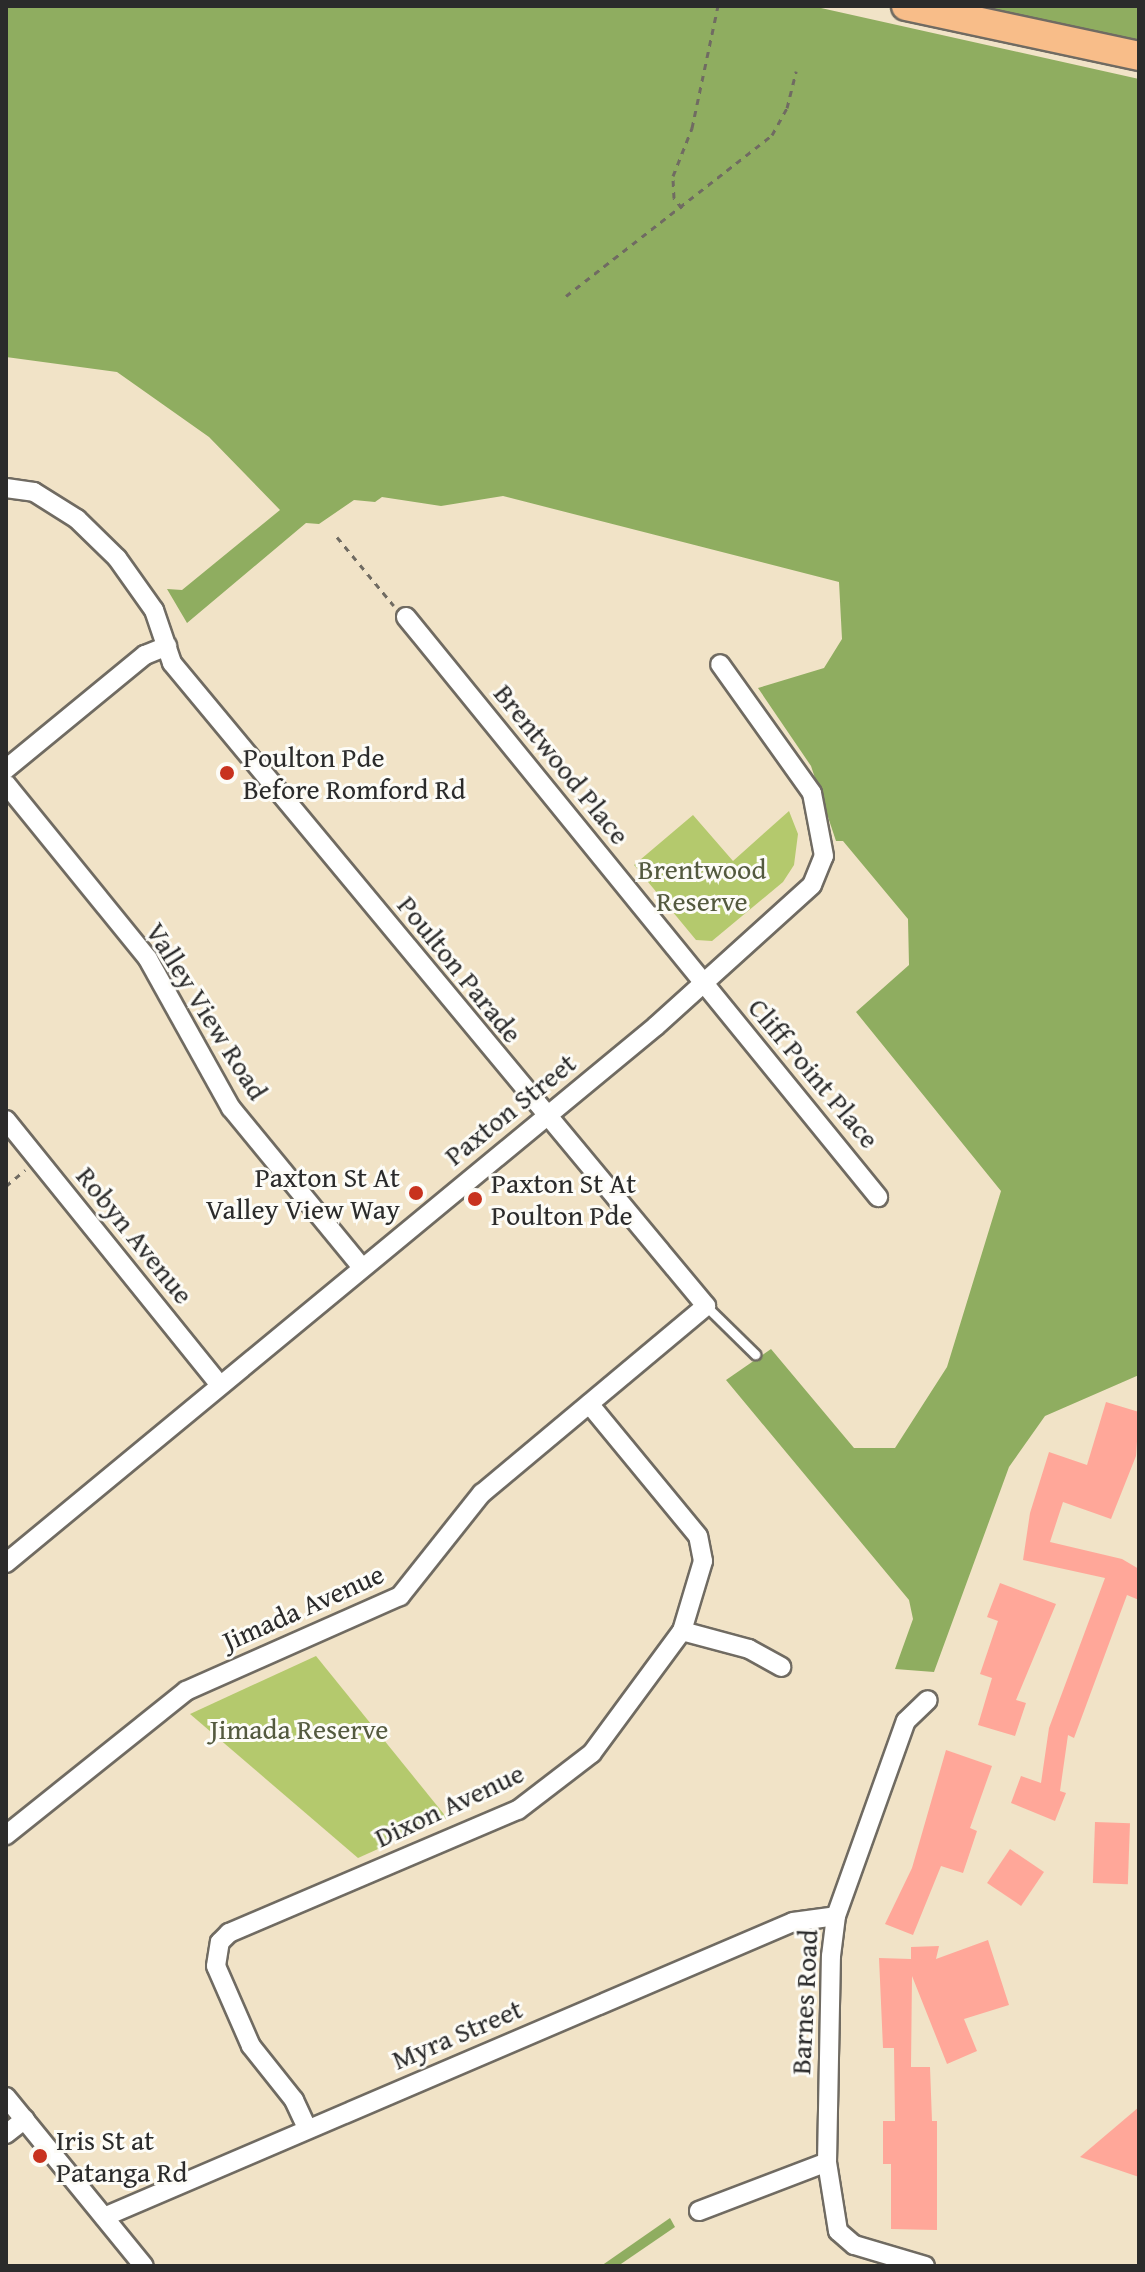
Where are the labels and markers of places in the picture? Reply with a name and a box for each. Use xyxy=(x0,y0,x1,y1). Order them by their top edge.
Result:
place label: Poulton Pde Before Romford Rd xyxy=(243,740,466,806)
marker: Poulton Pde Before Romford Rd xyxy=(218,764,236,782)
place label: Paxton St At Valley View Way xyxy=(206,1160,400,1226)
place label: Paxton St At Poulton Pde xyxy=(491,1166,636,1232)
marker: Paxton St At Valley View Way xyxy=(407,1184,425,1202)
marker: Paxton St At Poulton Pde xyxy=(466,1190,484,1208)
place label: Iris St at Patanga Rd xyxy=(56,2123,188,2189)
marker: Iris St at Patanga Rd xyxy=(31,2147,49,2165)

